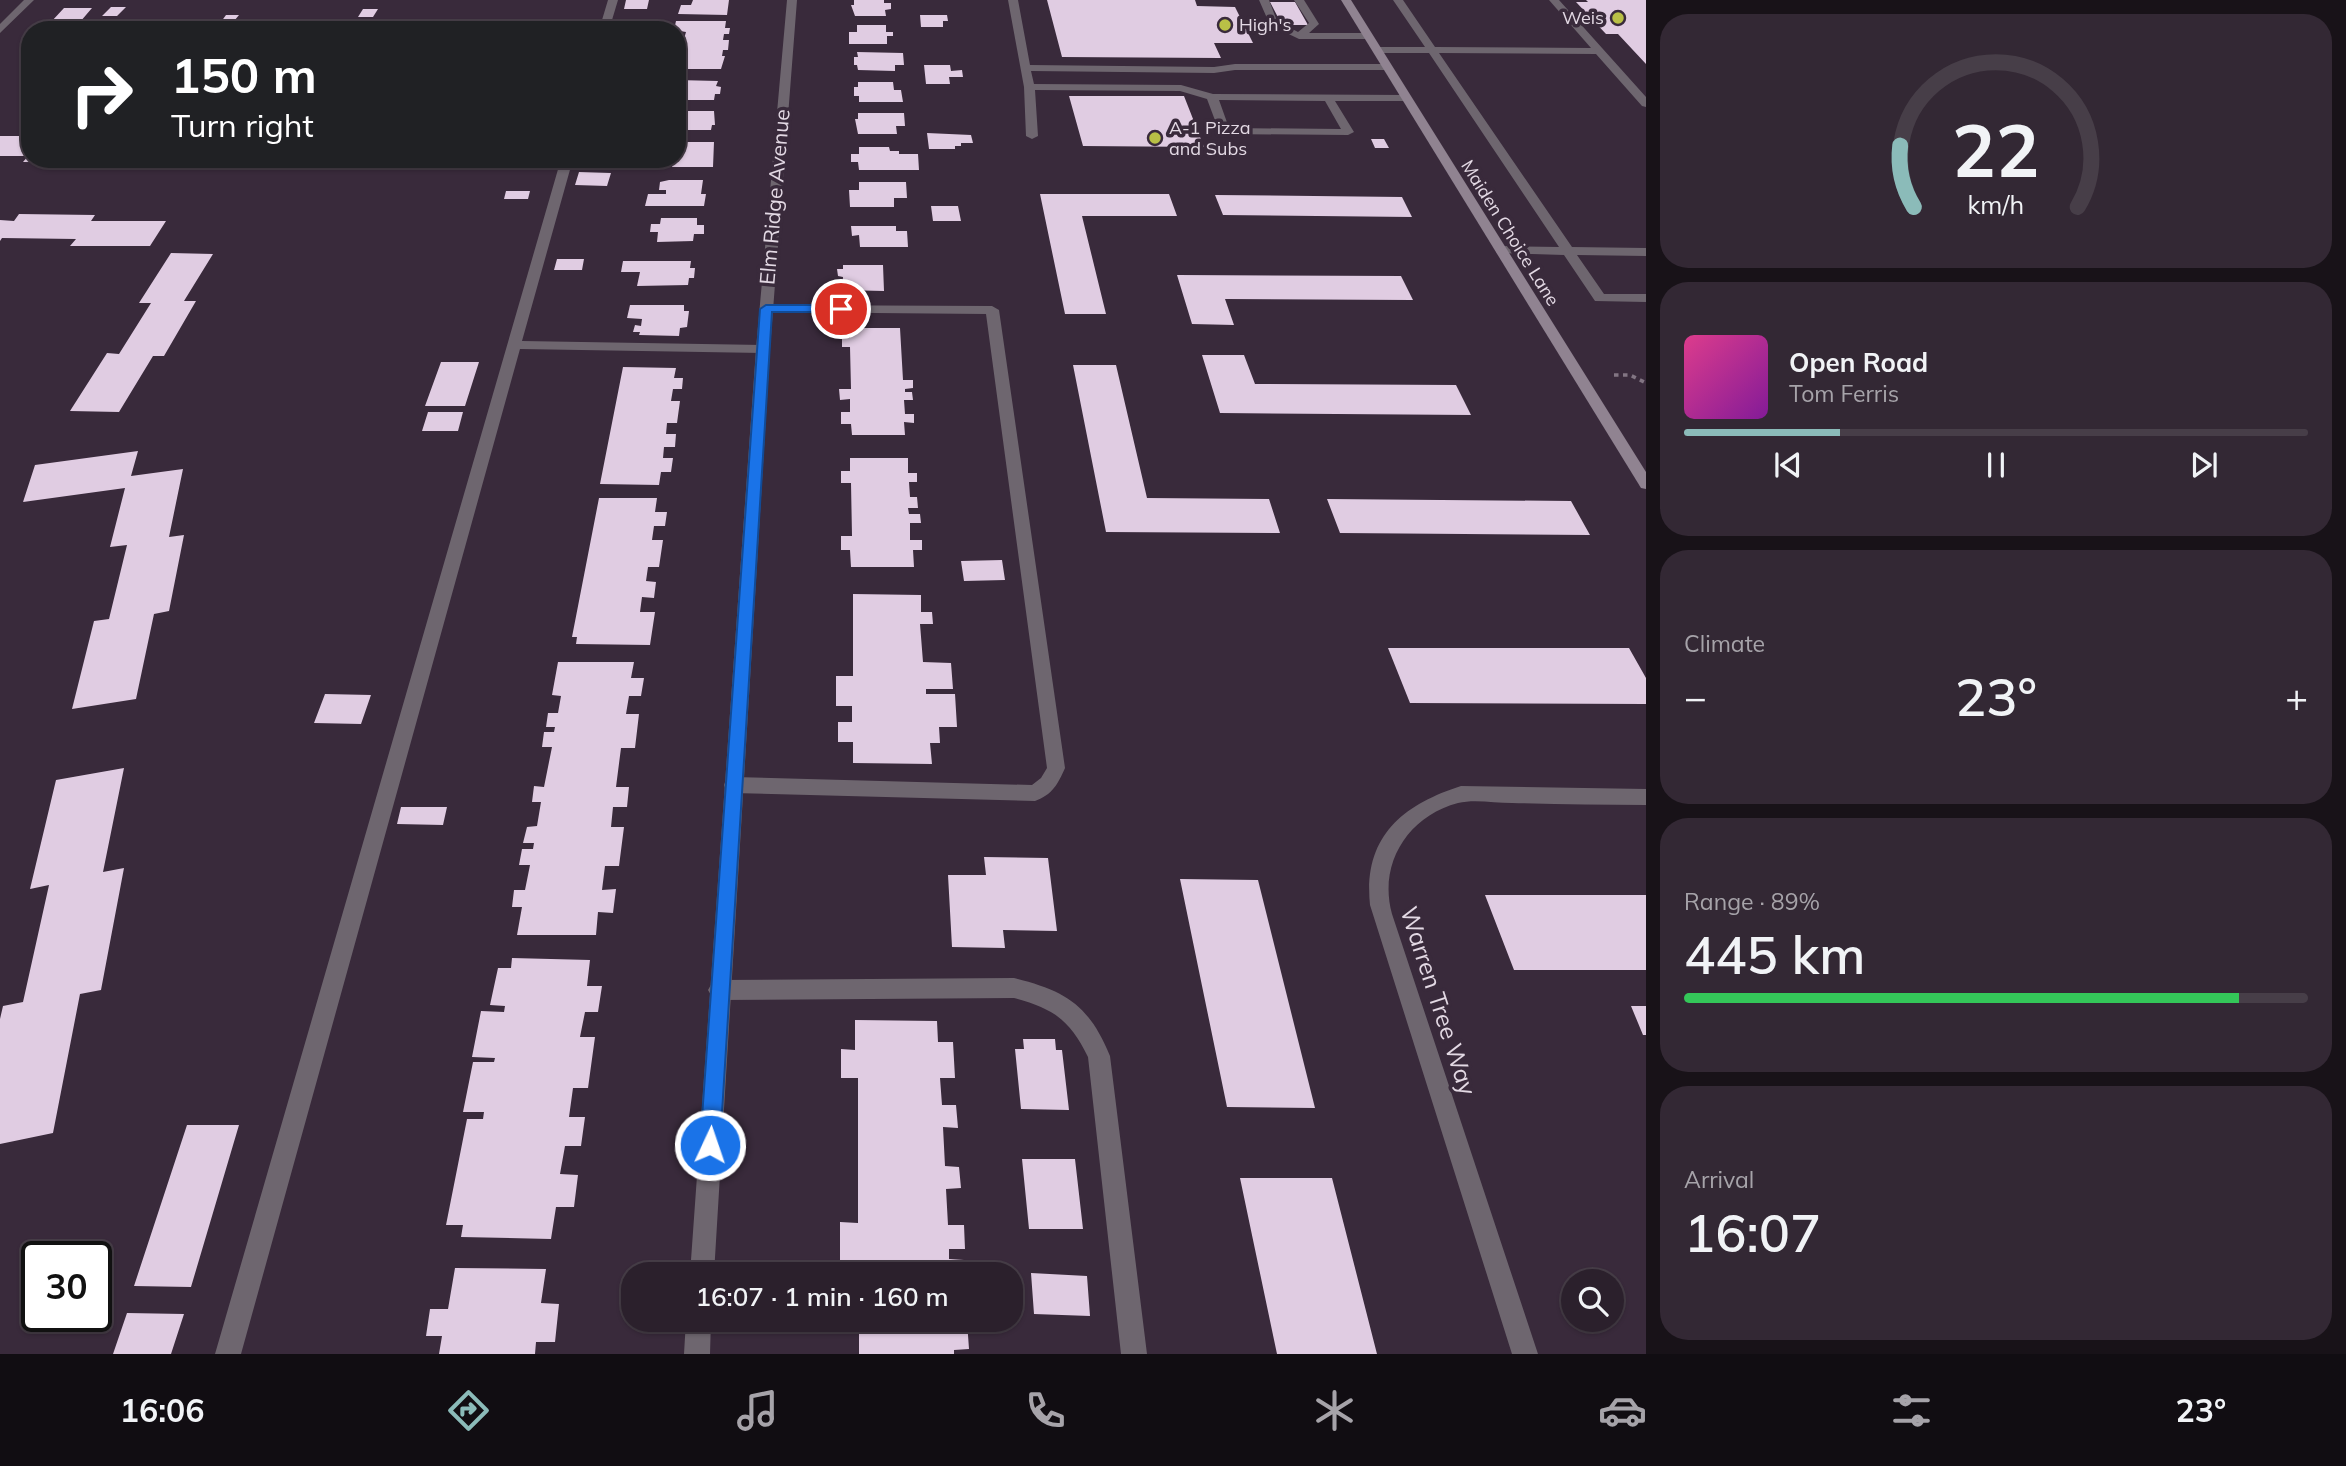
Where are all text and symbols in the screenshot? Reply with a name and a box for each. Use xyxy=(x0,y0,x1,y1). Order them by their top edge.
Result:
place label: Weis xyxy=(1562,6,1604,29)
marker: Weis xyxy=(1610,10,1626,26)
place label: High's xyxy=(1239,13,1291,36)
marker: High's xyxy=(1217,17,1233,33)
text: 150 m xyxy=(171,44,317,105)
icon: right xyxy=(56,49,147,140)
text: 22 xyxy=(1952,104,2040,195)
text: Turn right xyxy=(171,105,314,145)
street label: Elm Ridge Avenue xyxy=(753,108,795,286)
place label: A-1 Pizza and Subs xyxy=(1169,116,1250,160)
marker: A-1 Pizza and Subs xyxy=(1147,130,1163,146)
street label: Maiden Choice Lane xyxy=(1456,155,1565,310)
text: km/h xyxy=(1968,189,2024,220)
pin xyxy=(811,279,871,339)
icon: arrive xyxy=(822,290,860,328)
text: Open Road xyxy=(1789,346,1928,379)
text: Tom Ferris xyxy=(1789,379,1899,408)
icon: previous xyxy=(1769,446,1807,484)
icon: pause xyxy=(1977,446,2015,484)
icon: next xyxy=(2185,446,2223,484)
text: Climate xyxy=(1684,629,1765,658)
text: 23° xyxy=(1955,664,2037,729)
text: − xyxy=(1684,673,1707,721)
text: + xyxy=(2285,673,2308,721)
text: Range · 89% xyxy=(1684,887,1820,916)
street label: Warren Tree Way xyxy=(1394,903,1484,1099)
text: 445 km xyxy=(1684,922,1865,987)
position arrow xyxy=(673,1108,747,1182)
text: Arrival xyxy=(1684,1165,1754,1194)
text: 16:07 xyxy=(1684,1200,1821,1265)
speed limit sign: 30 xyxy=(21,1241,112,1332)
map controls xyxy=(1561,1269,1624,1332)
button: search xyxy=(1561,1269,1624,1332)
text: 16:07 · 1 min · 160 m xyxy=(695,1280,949,1313)
icon: directions xyxy=(444,1386,493,1435)
icon: music xyxy=(733,1386,782,1435)
icon: phone xyxy=(1021,1386,1070,1435)
icon: climate xyxy=(1310,1386,1359,1435)
icon: car xyxy=(1598,1386,1647,1435)
icon: filters xyxy=(1887,1386,1936,1435)
text: 16:06 xyxy=(120,1390,205,1430)
text: 23° xyxy=(2176,1390,2226,1430)

